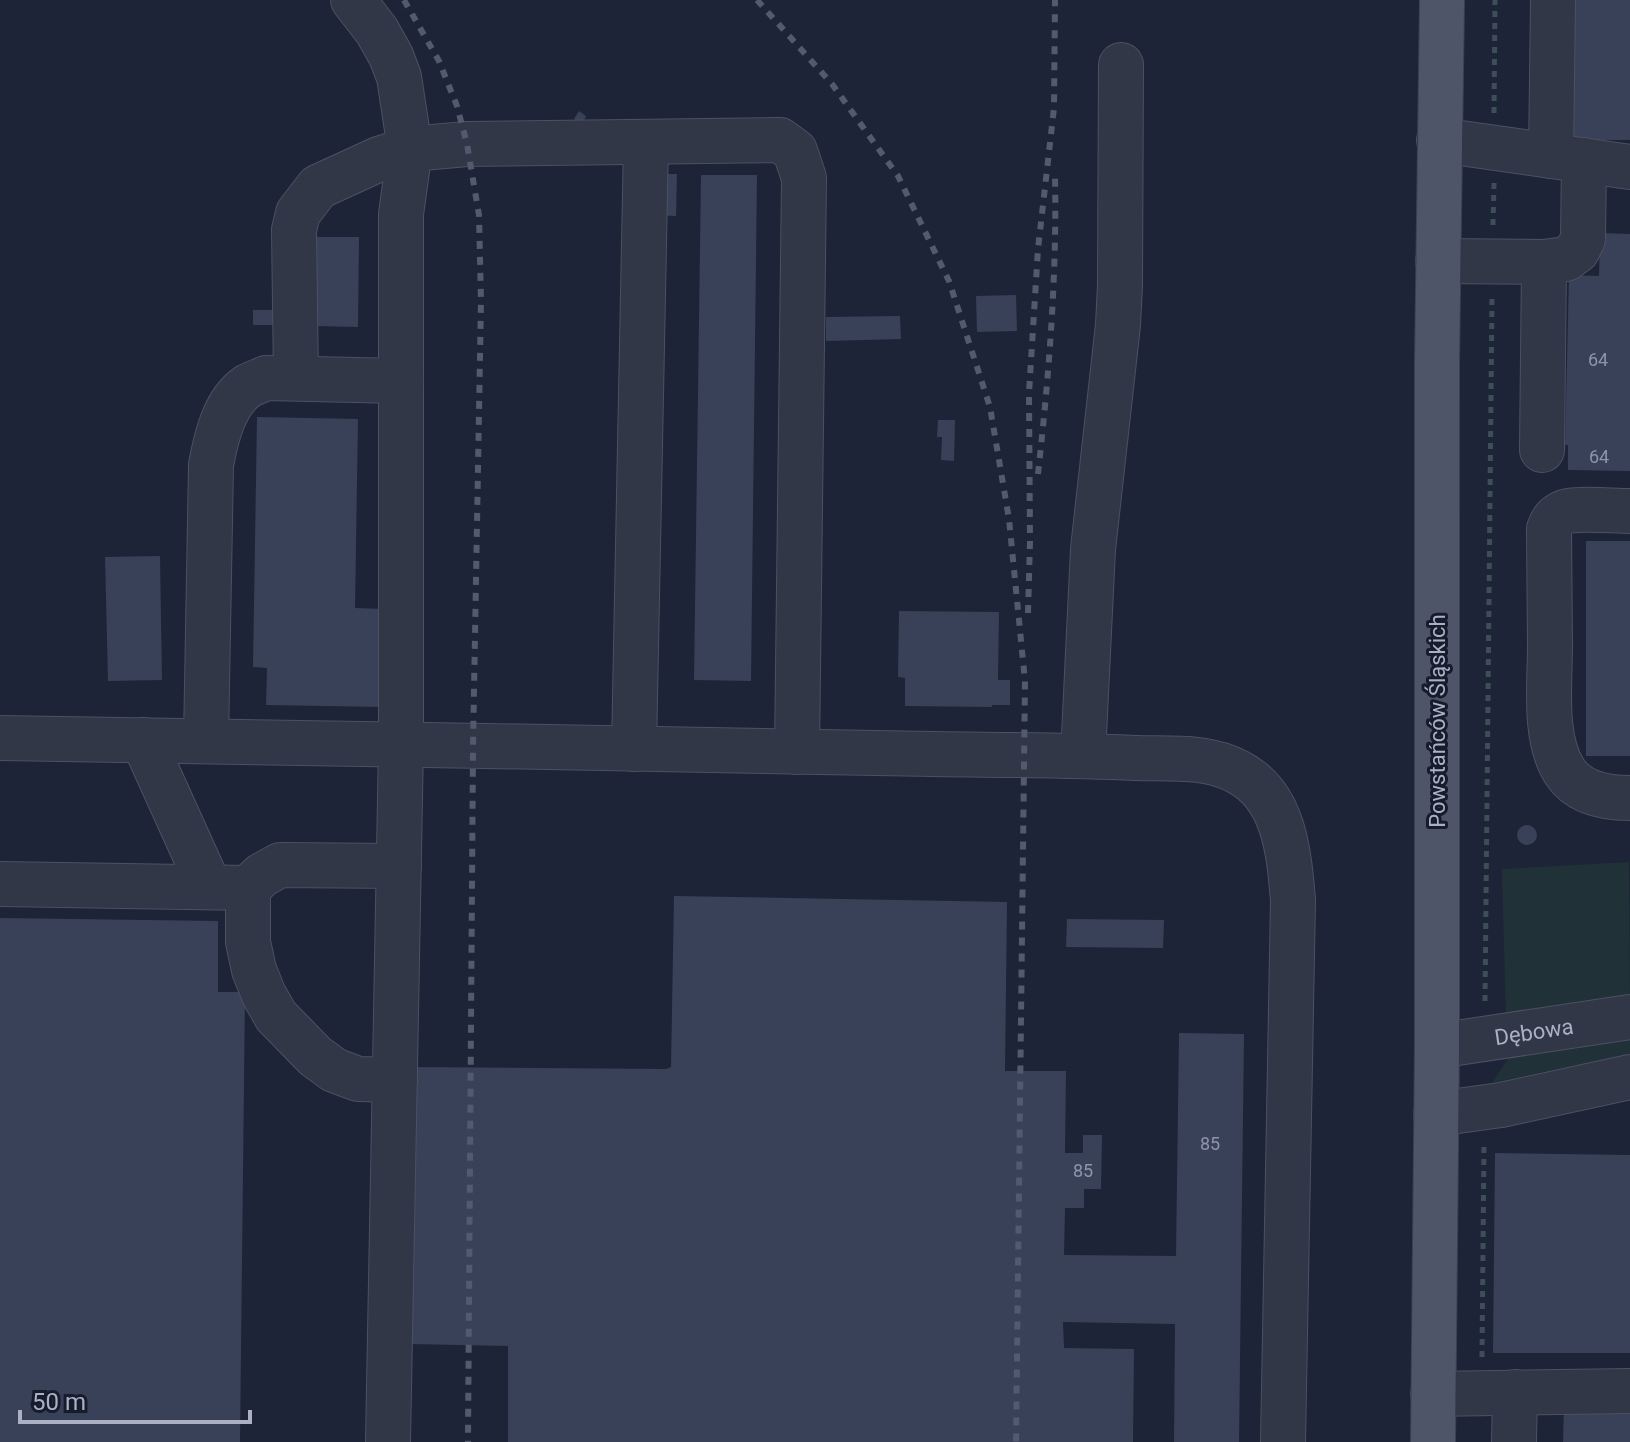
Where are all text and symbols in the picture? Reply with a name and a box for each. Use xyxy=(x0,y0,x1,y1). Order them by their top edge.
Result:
house number: 64 xyxy=(1588,349,1608,370)
house number: 64 xyxy=(1589,446,1609,467)
street label: Powstańców Śląskich xyxy=(1424,614,1450,828)
street label: Dębowa xyxy=(1493,1014,1575,1050)
house number: 85 xyxy=(1200,1133,1220,1154)
house number: 85 xyxy=(1073,1160,1093,1181)
scale bar xyxy=(20,1374,250,1424)
text: 50 m xyxy=(32,1388,86,1416)

